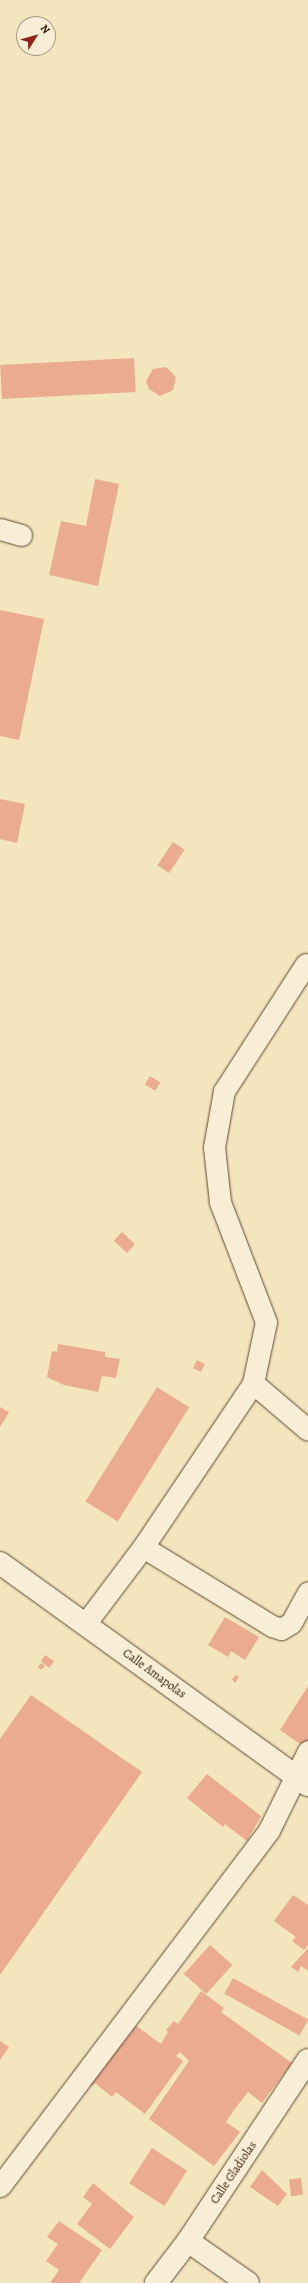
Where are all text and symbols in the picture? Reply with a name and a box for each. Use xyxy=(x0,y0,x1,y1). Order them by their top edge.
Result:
north arrow xyxy=(16,16,56,56)
text: N xyxy=(37,21,54,37)
street label: Calle Amapolas xyxy=(120,1646,188,1702)
street label: Calle Gladiolas xyxy=(208,2139,260,2207)

